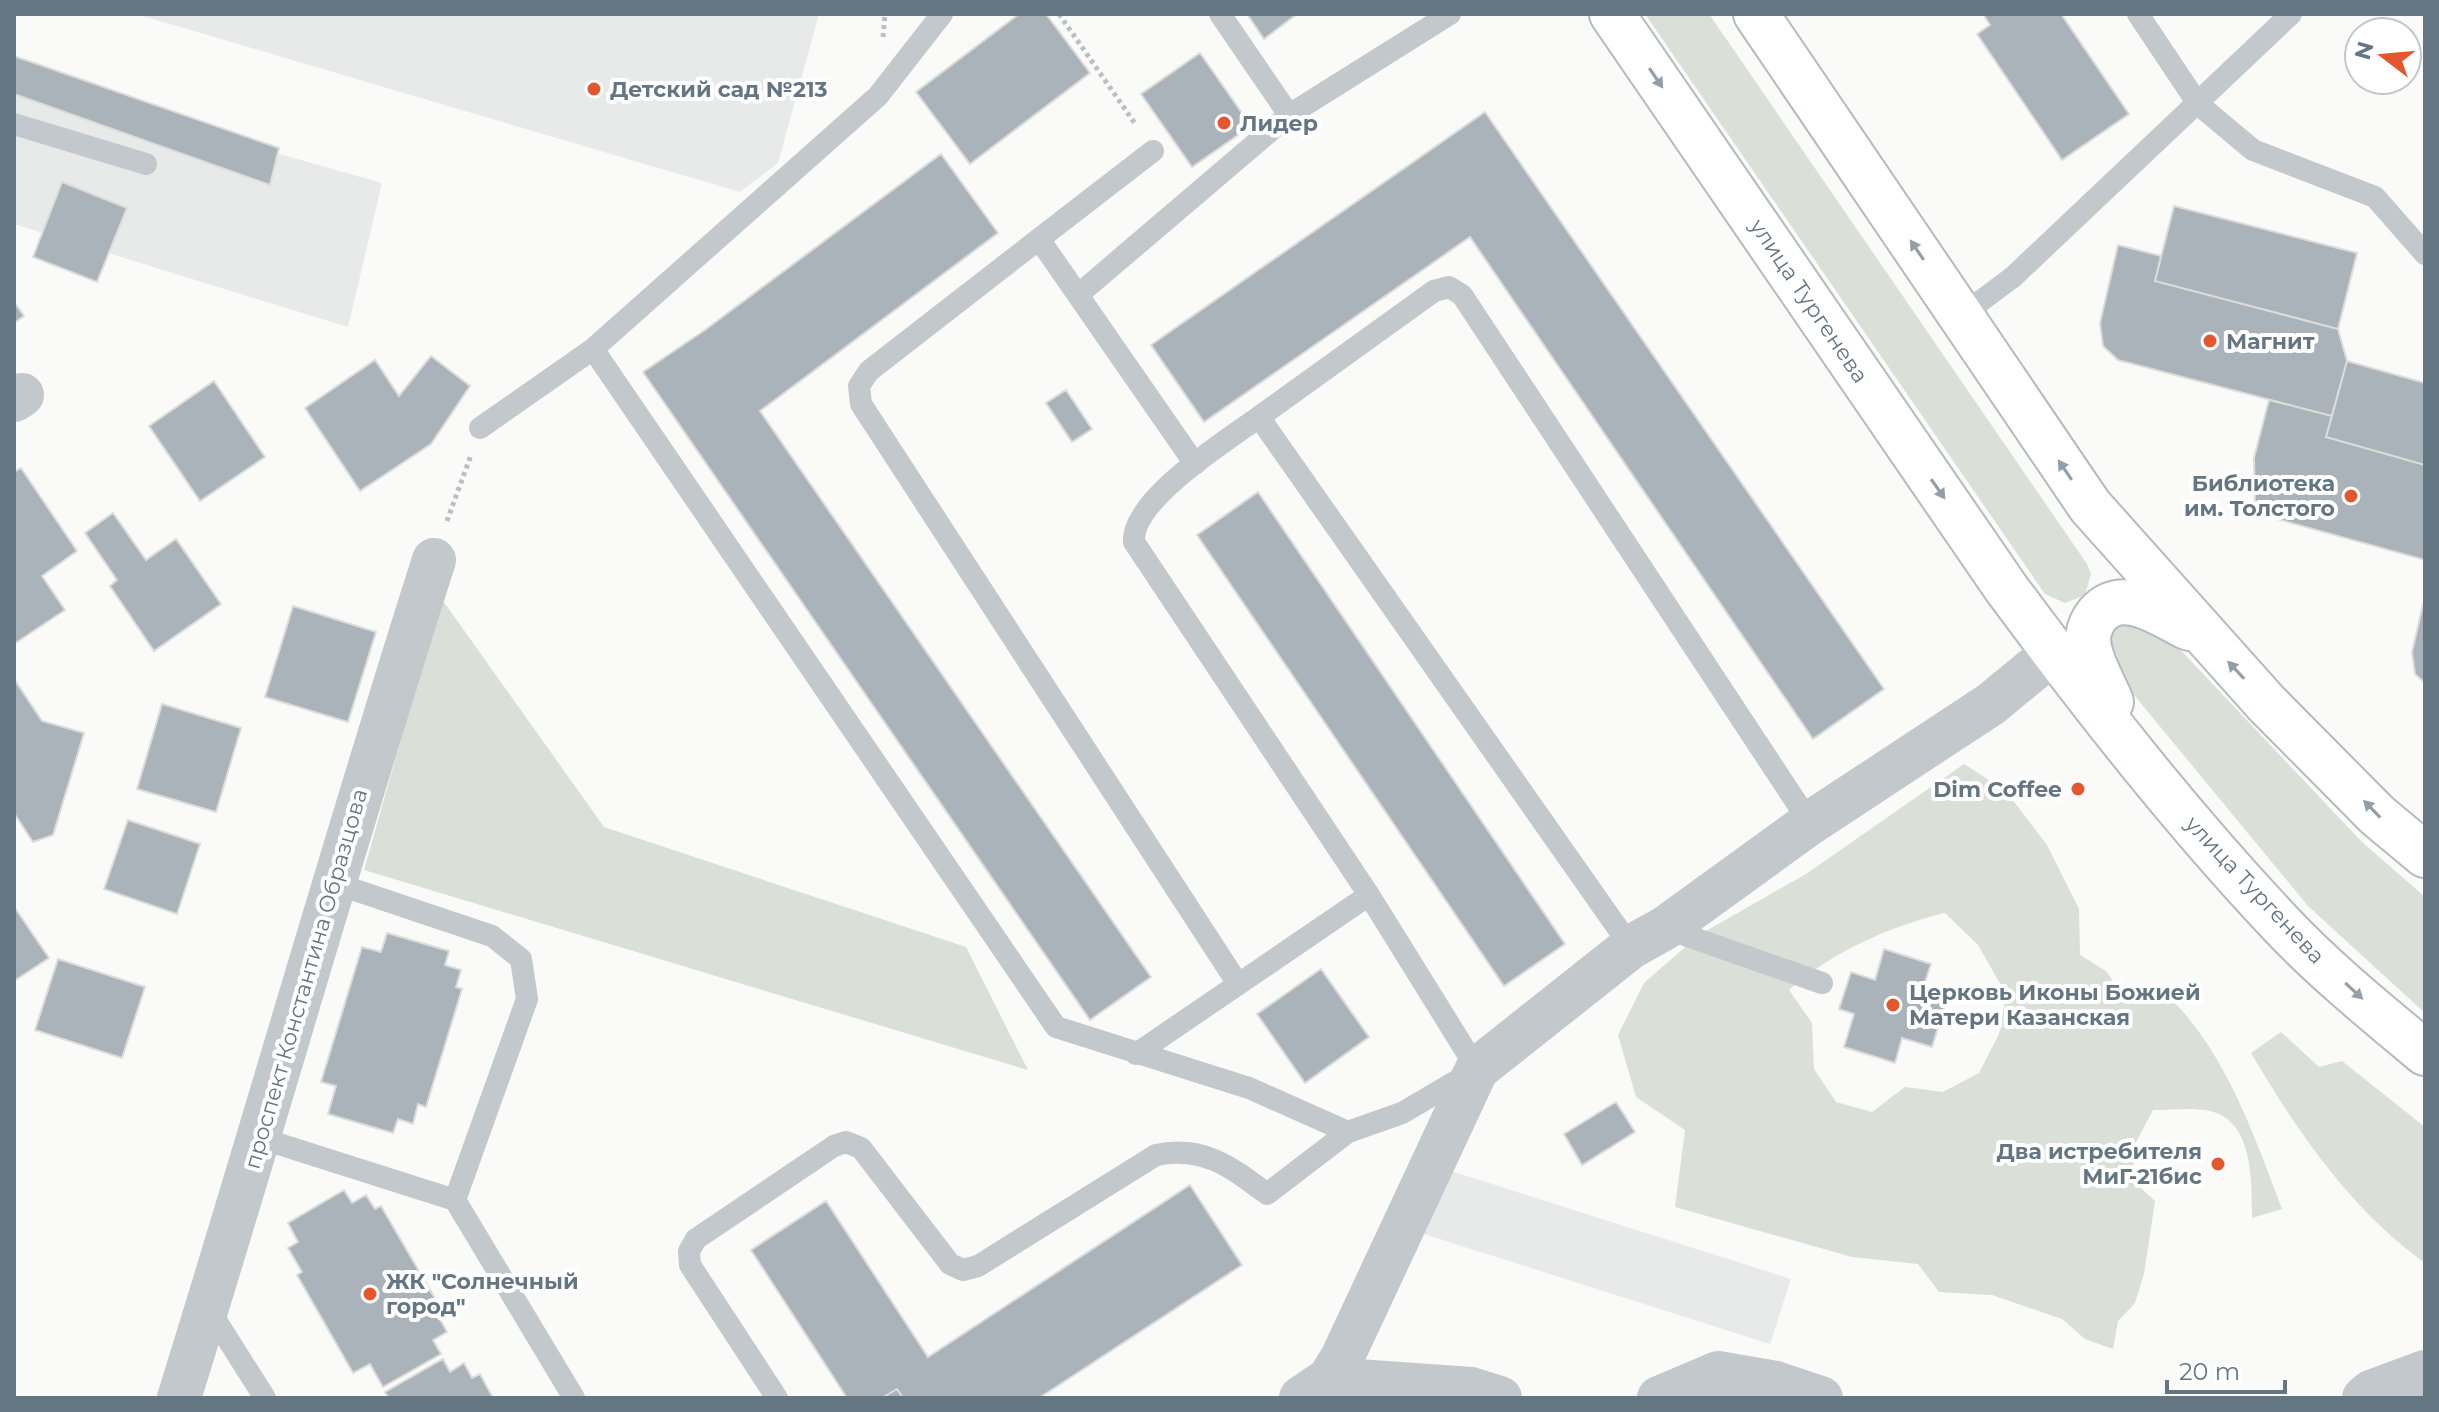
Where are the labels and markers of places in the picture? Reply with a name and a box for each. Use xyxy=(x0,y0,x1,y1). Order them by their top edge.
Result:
place label: Детский сад №213 xyxy=(610,76,828,103)
marker: Детский сад №213 xyxy=(585,80,603,98)
place label: Лидер xyxy=(1240,110,1318,137)
marker: Лидер xyxy=(1215,114,1233,132)
place label: Магнит xyxy=(2226,328,2315,355)
marker: Магнит xyxy=(2201,332,2219,350)
place label: Библиотека им. Толстого xyxy=(2184,470,2335,522)
marker: Библиотека им. Толстого xyxy=(2342,487,2360,505)
place label: Dim Coffee xyxy=(1933,776,2062,803)
marker: Dim Coffee xyxy=(2069,780,2087,798)
place label: Церковь Иконы Божией Матери Казанская xyxy=(1909,979,2201,1031)
marker: Церковь Иконы Божией Матери Казанская xyxy=(1884,996,1902,1014)
place label: Два истребителя МиГ-21бис xyxy=(1997,1138,2202,1190)
marker: Два истребителя МиГ-21бис xyxy=(2209,1155,2227,1173)
place label: ЖК "Солнечный город" xyxy=(386,1268,579,1320)
marker: ЖК "Солнечный город" xyxy=(361,1285,379,1303)

